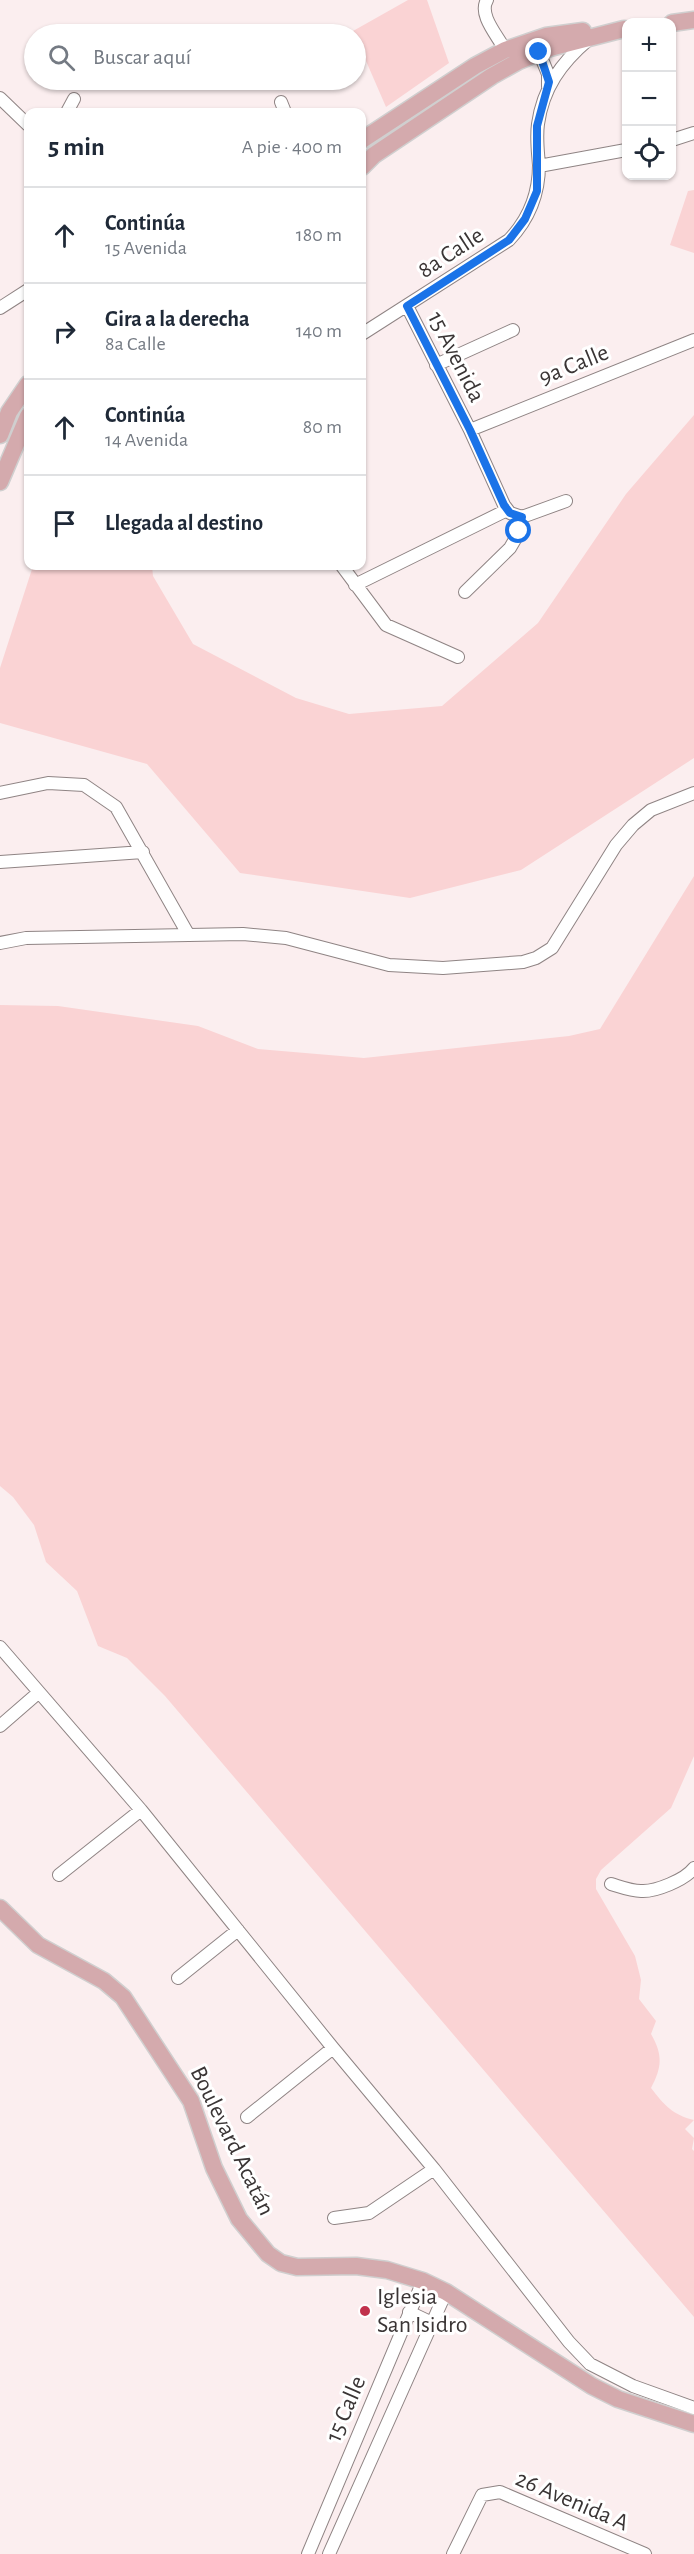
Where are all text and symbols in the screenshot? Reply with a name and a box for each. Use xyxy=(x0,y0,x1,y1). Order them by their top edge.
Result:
map controls xyxy=(622,18,676,180)
button: + xyxy=(622,18,676,72)
search box xyxy=(24,24,366,90)
route end xyxy=(525,38,551,64)
icon: search xyxy=(45,41,78,74)
text: Buscar aquí xyxy=(93,46,191,68)
button: − xyxy=(622,72,676,126)
button: locate xyxy=(622,126,676,180)
text: 5 min xyxy=(48,134,105,160)
text: A pie · 400 m xyxy=(242,137,342,157)
text: Continúa xyxy=(105,212,185,234)
icon: ahead xyxy=(48,219,81,252)
street label: 8a Calle xyxy=(414,223,488,283)
text: 180 m xyxy=(296,225,342,245)
text: 15 Avenida xyxy=(105,238,187,258)
text: Gira a la derecha xyxy=(105,308,250,330)
street label: 15 Avenida xyxy=(423,308,489,406)
icon: right xyxy=(48,315,81,348)
text: 140 m xyxy=(296,321,342,341)
text: 8a Calle xyxy=(105,334,166,354)
street label: 9a Calle xyxy=(536,340,612,390)
text: Continúa xyxy=(105,404,185,426)
icon: ahead xyxy=(48,411,81,444)
text: 80 m xyxy=(303,417,342,437)
text: 14 Avenida xyxy=(105,430,188,450)
icon: arrive xyxy=(48,507,81,540)
text: Llegada al destino xyxy=(105,512,263,534)
route start xyxy=(505,517,531,543)
street label: Boulevard Acatán xyxy=(186,2063,278,2219)
place label: Iglesia San Isidro xyxy=(377,2285,468,2337)
marker: Iglesia San Isidro xyxy=(358,2304,372,2318)
street label: 15 Calle xyxy=(322,2373,370,2445)
street label: 26 Avenida A xyxy=(512,2467,632,2536)

